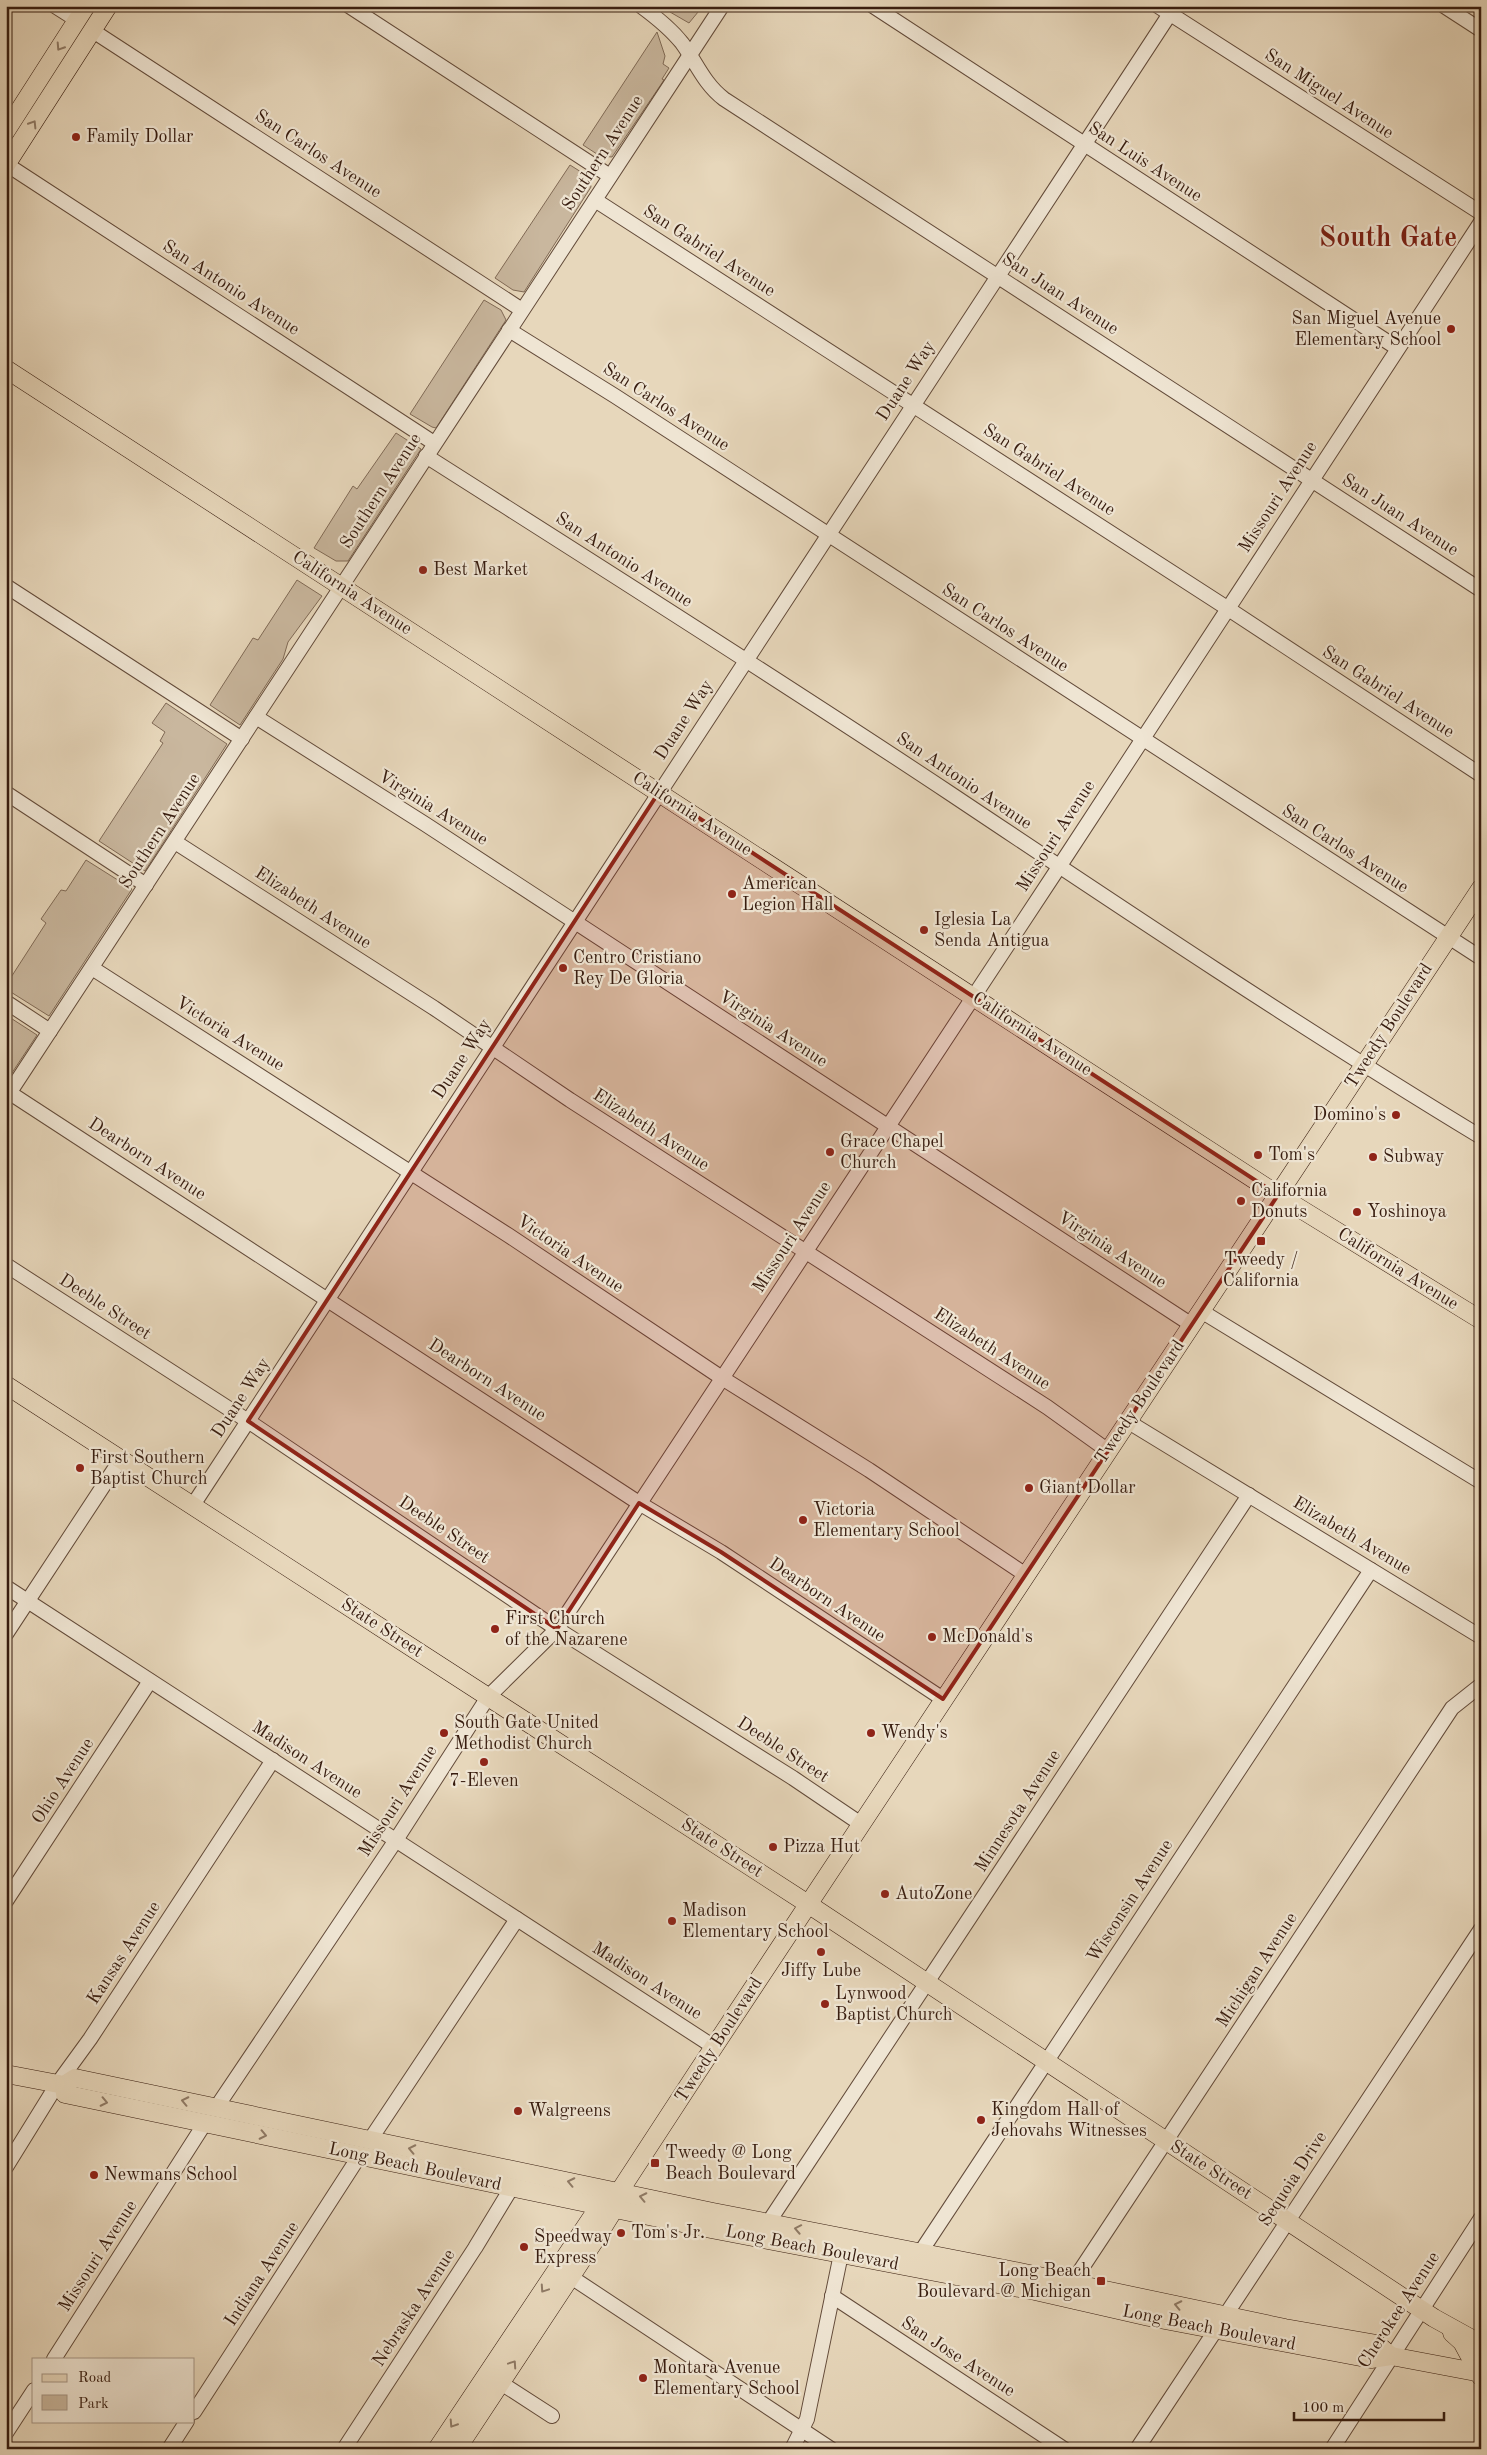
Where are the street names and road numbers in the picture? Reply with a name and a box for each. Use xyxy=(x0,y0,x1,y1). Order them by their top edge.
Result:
street label: San Miguel Avenue xyxy=(1261,46,1397,142)
street label: Southern Avenue xyxy=(559,92,647,214)
street label: San Carlos Avenue xyxy=(251,106,385,202)
street label: San Luis Avenue xyxy=(1085,119,1205,205)
street label: San Gabriel Avenue xyxy=(640,202,778,300)
street label: San Antonio Avenue xyxy=(159,237,303,339)
street label: San Juan Avenue xyxy=(999,250,1121,338)
street label: Duane Way xyxy=(874,337,939,424)
street label: San Carlos Avenue xyxy=(599,359,733,455)
street label: San Gabriel Avenue xyxy=(980,421,1118,519)
street label: Southern Avenue xyxy=(337,430,425,552)
street label: Missouri Avenue xyxy=(1235,438,1321,556)
street label: San Juan Avenue xyxy=(1339,471,1461,559)
street label: San Antonio Avenue xyxy=(552,509,696,611)
street label: California Avenue xyxy=(289,548,415,638)
street label: San Carlos Avenue xyxy=(938,580,1072,676)
street label: San Gabriel Avenue xyxy=(1319,643,1457,741)
street label: Duane Way xyxy=(652,676,717,763)
street label: San Antonio Avenue xyxy=(893,729,1035,833)
street label: Virginia Avenue xyxy=(375,767,491,849)
street label: California Avenue xyxy=(629,769,755,859)
street label: Southern Avenue xyxy=(116,770,204,892)
street label: Missouri Avenue xyxy=(1013,777,1099,895)
street label: San Carlos Avenue xyxy=(1278,801,1412,897)
street label: Elizabeth Avenue xyxy=(252,864,374,952)
street label: Tweedy Boulevard xyxy=(1342,960,1436,1092)
street label: Virginia Avenue xyxy=(715,987,831,1071)
street label: California Avenue xyxy=(969,989,1095,1079)
street label: Victoria Avenue xyxy=(172,993,288,1075)
street label: Duane Way xyxy=(430,1015,495,1102)
street label: Elizabeth Avenue xyxy=(590,1086,712,1174)
street label: Dearborn Avenue xyxy=(85,1114,209,1204)
street label: Missouri Avenue xyxy=(749,1178,835,1296)
street label: Virginia Avenue xyxy=(1054,1208,1170,1292)
street label: Victoria Avenue xyxy=(513,1212,627,1296)
street label: California Avenue xyxy=(1334,1225,1462,1313)
street label: Deeble Street xyxy=(56,1271,154,1343)
street label: Elizabeth Avenue xyxy=(931,1305,1053,1393)
street label: Dearborn Avenue xyxy=(425,1335,549,1425)
street label: Tweedy Boulevard xyxy=(1092,1337,1188,1467)
street label: Duane Way xyxy=(209,1354,274,1441)
street label: Deeble Street xyxy=(395,1493,493,1567)
street label: Elizabeth Avenue xyxy=(1290,1494,1414,1578)
street label: Dearborn Avenue xyxy=(766,1555,888,1645)
street label: State Street xyxy=(338,1595,426,1661)
street label: Deeble Street xyxy=(734,1714,832,1786)
street label: Madison Avenue xyxy=(249,1718,365,1802)
street label: Ohio Avenue xyxy=(29,1735,97,1827)
street label: Missouri Avenue xyxy=(355,1742,441,1860)
street label: Minnesota Avenue xyxy=(972,1747,1064,1875)
street label: State Street xyxy=(678,1815,766,1881)
street label: Wisconsin Avenue xyxy=(1084,1836,1176,1966)
street label: Kansas Avenue xyxy=(84,1898,164,2008)
street label: Michigan Avenue xyxy=(1213,1909,1301,2031)
street label: Madison Avenue xyxy=(589,1939,705,2023)
street label: Tweedy Boulevard xyxy=(672,1974,766,2106)
street label: Sequoia Drive xyxy=(1256,2128,1330,2230)
street label: State Street xyxy=(1167,2137,1255,2203)
street label: Long Beach Boulevard xyxy=(327,2140,503,2194)
street label: Missouri Avenue xyxy=(55,2197,141,2315)
street label: Indiana Avenue xyxy=(222,2218,302,2330)
street label: Long Beach Boulevard xyxy=(724,2222,900,2274)
street label: Nebraska Avenue xyxy=(369,2246,459,2370)
street label: Cherokee Avenue xyxy=(1355,2249,1443,2371)
street label: Long Beach Boulevard xyxy=(1121,2302,1297,2354)
street label: San Jose Avenue xyxy=(898,2314,1018,2400)

